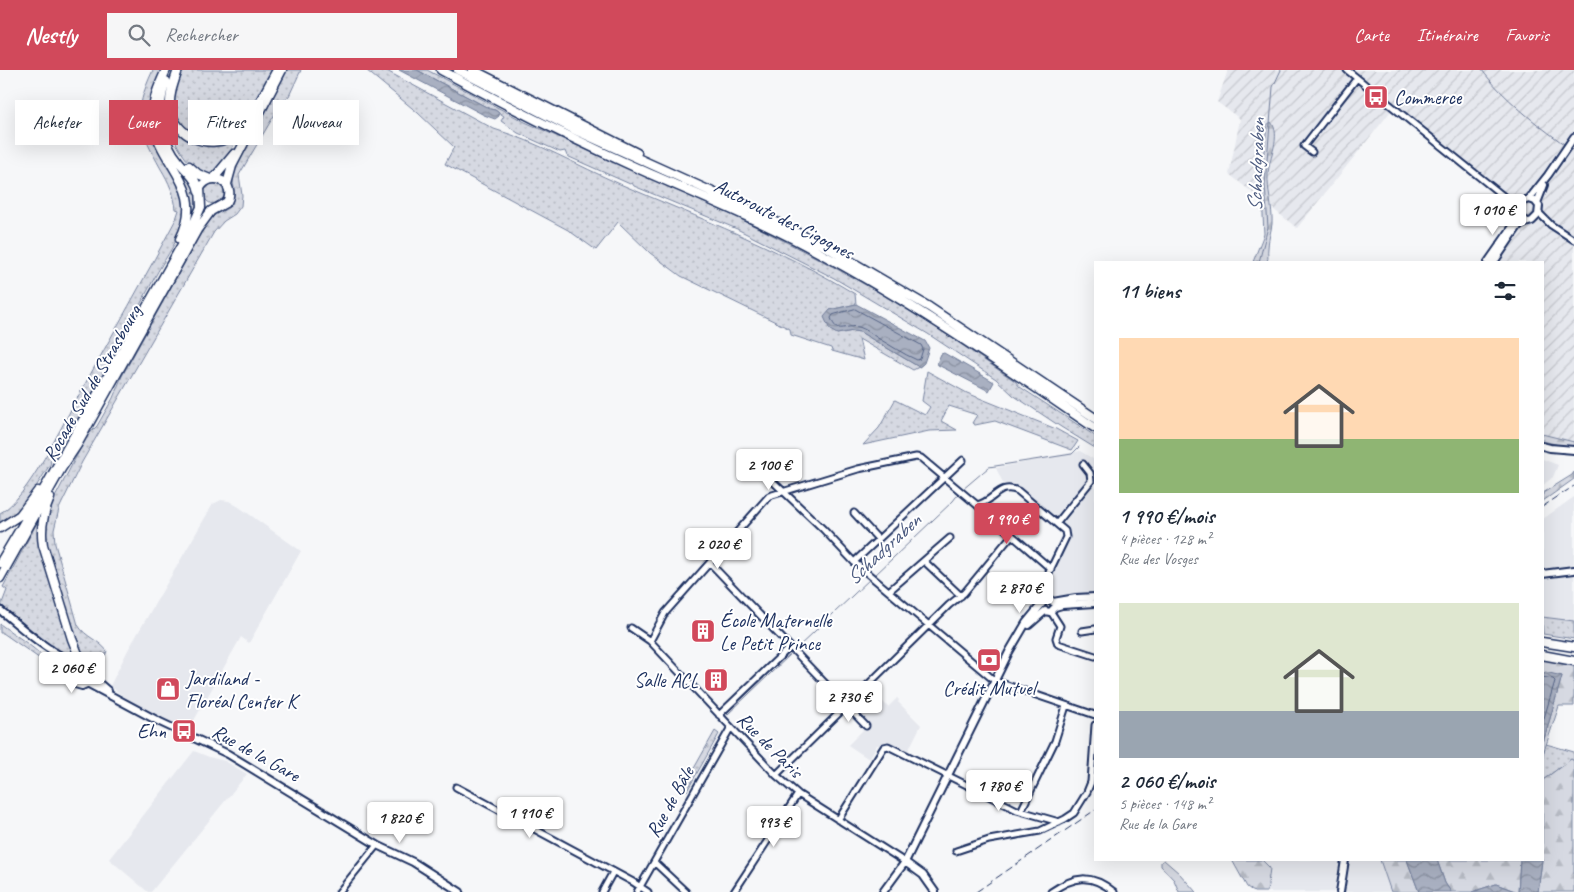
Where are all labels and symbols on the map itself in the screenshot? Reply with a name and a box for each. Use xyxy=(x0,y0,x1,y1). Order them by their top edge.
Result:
bus stop icon: Commerce xyxy=(1363,84,1389,110)
place label: Commerce xyxy=(1394,85,1463,110)
water label: Schadgraben xyxy=(1241,117,1271,212)
street label: Autoroute des Cigognes xyxy=(710,173,860,266)
pin: 1 010 € xyxy=(1447,194,1539,236)
street label: Rocade Sud de Strasbourg xyxy=(37,300,147,466)
pin: 2 100 € xyxy=(723,448,815,491)
pin: 1 990 € xyxy=(961,502,1053,545)
water label: Schadgraben xyxy=(840,507,927,590)
pin: 2 020 € xyxy=(672,528,764,570)
pin: 2 870 € xyxy=(974,572,1066,614)
place label: École Maternelle Le Petit Prince xyxy=(720,608,833,656)
building icon: École Maternelle Le Petit Prince xyxy=(690,618,716,644)
bank icon: Crédit Mutuel xyxy=(976,647,1002,673)
pin: 2 060 € xyxy=(26,652,118,694)
place label: Jardiland - Floréal Center K xyxy=(185,666,301,714)
building icon: Salle ACL xyxy=(703,667,729,693)
place label: Salle ACL xyxy=(634,668,698,693)
shop icon: Jardiland - Floréal Center K xyxy=(155,676,181,702)
place label: Crédit Mutuel xyxy=(943,676,1039,701)
pin: 2 730 € xyxy=(803,680,895,723)
street label: Rue de Paris xyxy=(732,707,810,785)
bus stop icon: Ehn xyxy=(171,718,197,744)
place label: Ehn xyxy=(137,719,167,744)
street label: Rue de la Gare xyxy=(208,719,306,788)
street label: Rue de Bâle xyxy=(640,761,700,842)
pin: 1 780 € xyxy=(953,770,1045,812)
pin: 1 910 € xyxy=(484,796,576,839)
pin: 1 820 € xyxy=(354,802,446,844)
pin: 993 € xyxy=(739,806,809,848)

